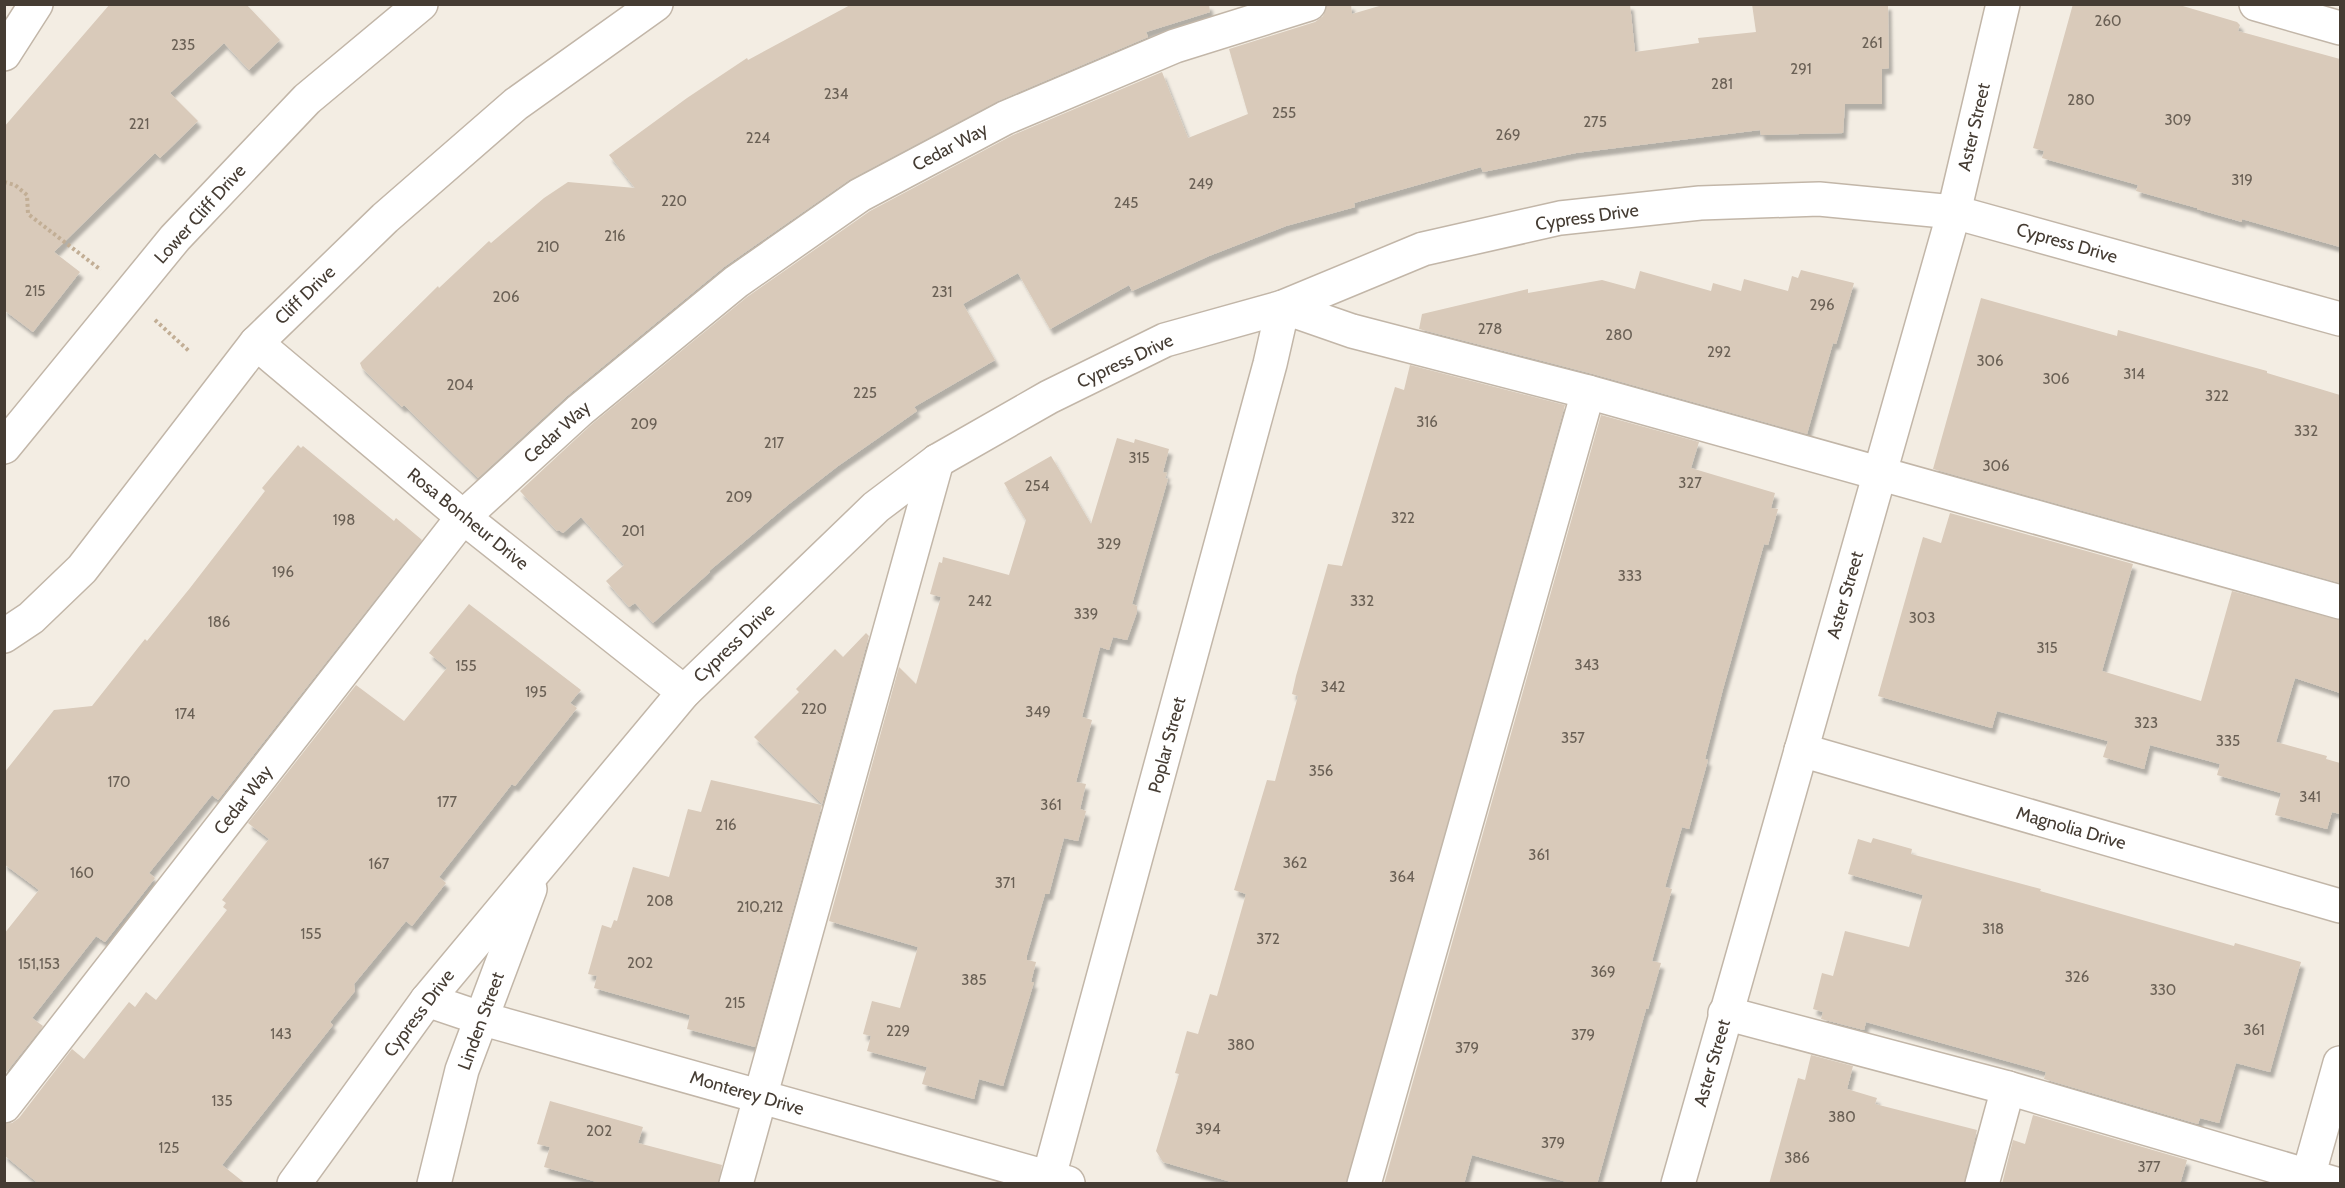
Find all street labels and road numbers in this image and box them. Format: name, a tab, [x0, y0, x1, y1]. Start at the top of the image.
street label: Aster Street	[1953, 81, 1995, 173]
street label: Cedar Way	[909, 118, 991, 176]
street label: Lower Cliff Drive	[150, 160, 250, 268]
street label: Cypress Drive	[1534, 199, 1640, 235]
street label: Cypress Drive	[2014, 218, 2120, 268]
street label: Cliff Drive	[270, 261, 340, 329]
street label: Cypress Drive	[1073, 329, 1177, 393]
street label: Cedar Way	[519, 396, 595, 468]
street label: Rosa Bonheur Drive	[403, 463, 533, 575]
street label: Aster Street	[1822, 549, 1868, 641]
street label: Cypress Drive	[689, 599, 779, 687]
street label: Poplar Street	[1144, 694, 1190, 796]
street label: Cedar Way	[209, 761, 277, 839]
street label: Magnolia Drive	[2014, 802, 2128, 854]
street label: Cypress Drive	[379, 965, 459, 1061]
street label: Linden Street	[453, 969, 509, 1073]
street label: Aster Street	[1689, 1017, 1735, 1109]
street label: Monterey Drive	[687, 1066, 807, 1120]

